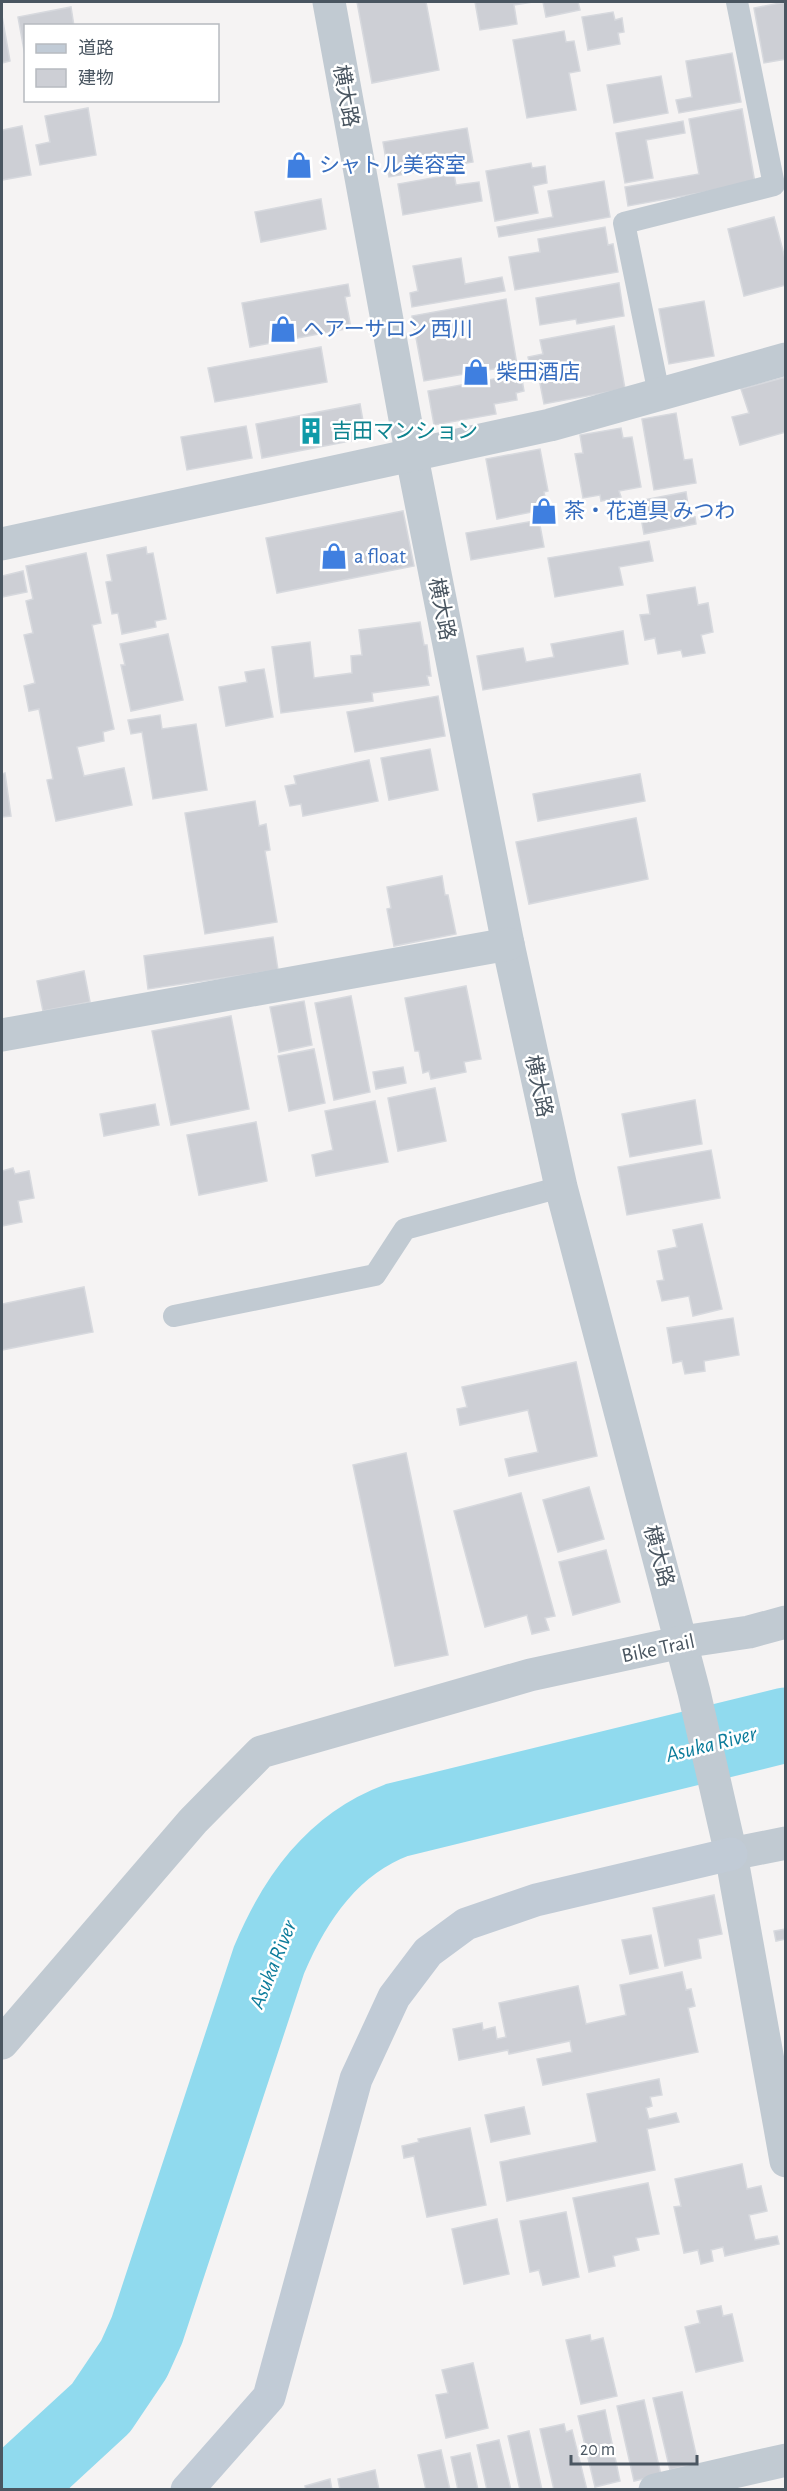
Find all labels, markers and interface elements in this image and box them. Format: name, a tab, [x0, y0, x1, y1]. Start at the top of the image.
legend	[24, 24, 219, 102]
text: 道路	[78, 38, 114, 58]
street label: 横大路	[330, 63, 362, 129]
text: 建物	[78, 68, 114, 88]
shop icon: シャトル美容室	[284, 150, 314, 180]
place label: シャトル美容室	[319, 154, 466, 176]
shop icon: ヘアーサロン 西川	[268, 314, 298, 344]
place label: ヘアーサロン 西川	[303, 319, 473, 340]
shop icon: 柴田酒店	[461, 357, 491, 387]
place label: 柴田酒店	[496, 361, 580, 383]
building icon: 吉田マンション	[296, 416, 326, 446]
place label: 吉田マンション	[331, 420, 478, 442]
shop icon: 茶・花道具 みつわ	[529, 496, 559, 526]
place label: 茶・花道具 みつわ	[564, 500, 735, 522]
shop icon: a float	[319, 541, 349, 571]
place label: a float	[354, 546, 406, 567]
street label: 横大路	[425, 576, 459, 642]
street label: 横大路	[522, 1053, 556, 1119]
street label: 横大路	[640, 1523, 678, 1589]
street label: Bike Trail	[620, 1630, 697, 1666]
water label: Asuka River	[663, 1722, 760, 1766]
water label: Asuka River	[245, 1916, 301, 2012]
scale bar	[571, 2428, 697, 2466]
text: 20 m	[580, 2441, 615, 2459]

